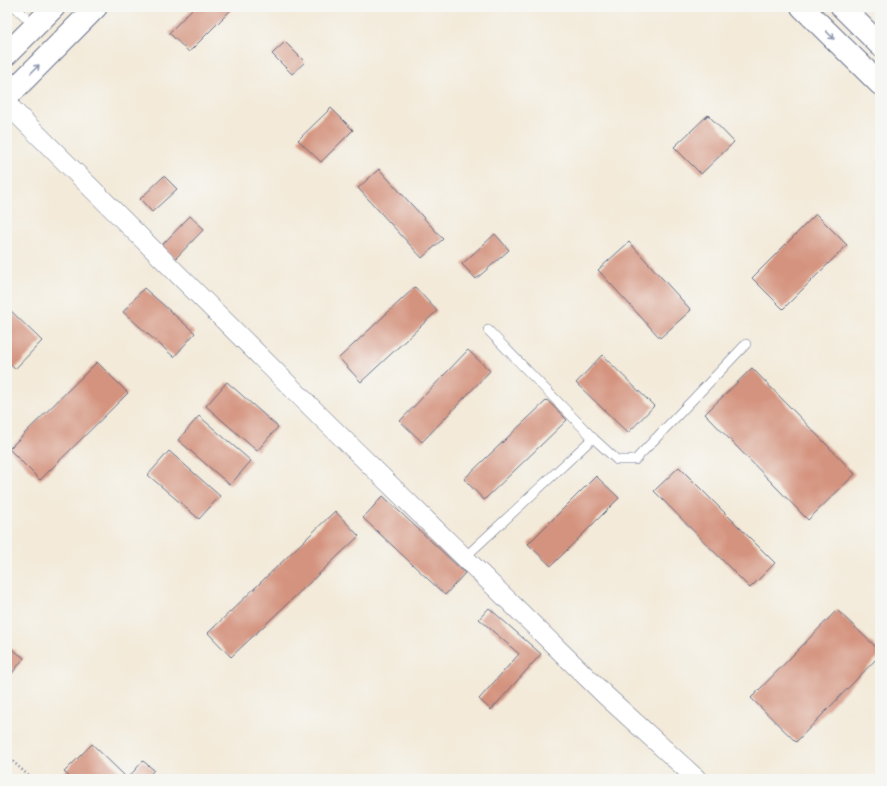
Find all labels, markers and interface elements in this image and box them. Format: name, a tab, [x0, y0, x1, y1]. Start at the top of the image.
one-way arrow	[825, 30, 835, 39]
one-way arrow	[30, 64, 39, 74]

